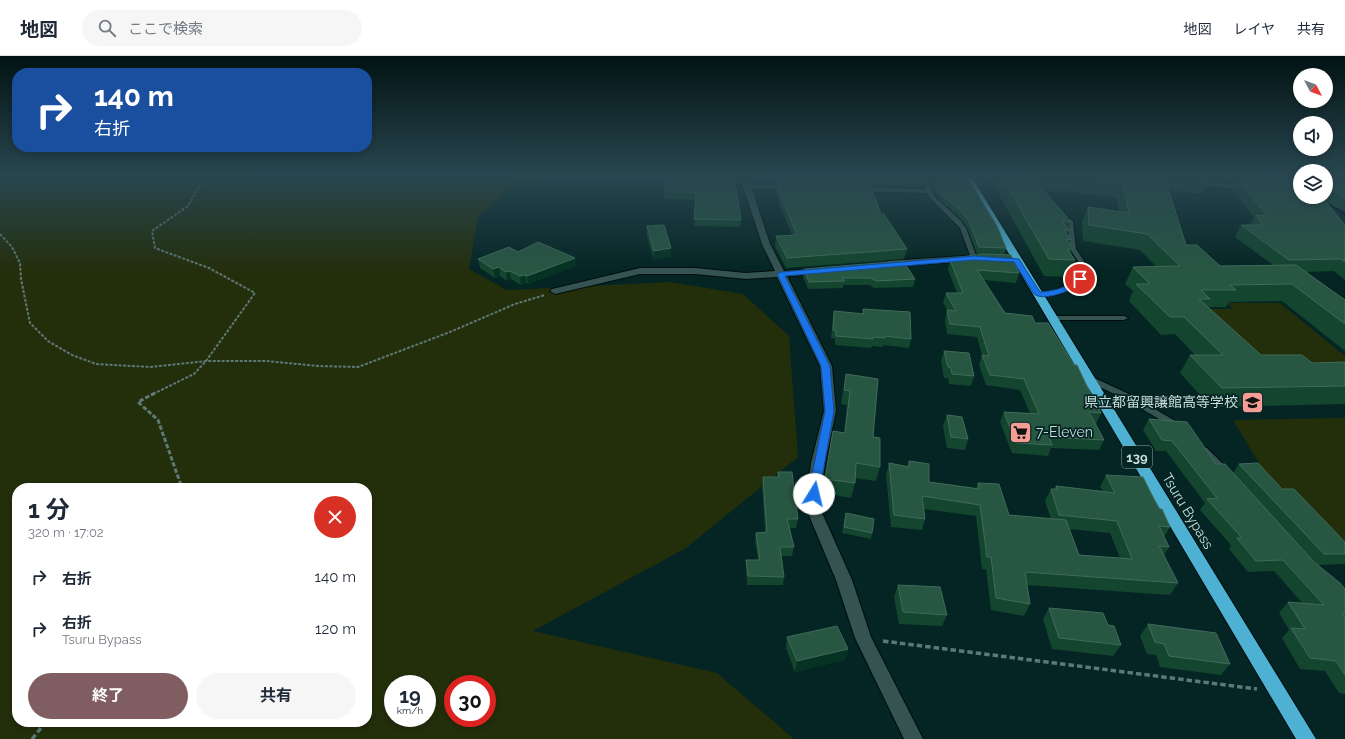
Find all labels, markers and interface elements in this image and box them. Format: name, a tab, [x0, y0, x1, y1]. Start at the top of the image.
search box	[82, 10, 362, 46]
icon: search	[96, 17, 118, 39]
text: 地図	[20, 18, 58, 40]
text: ここで検索	[128, 20, 203, 38]
text: 地図	[1183, 21, 1211, 37]
text: レイヤ	[1233, 21, 1275, 37]
text: 共有	[1297, 21, 1325, 37]
north arrow	[1293, 68, 1333, 108]
map controls	[1293, 68, 1333, 204]
text: 140 m	[94, 80, 174, 113]
icon: right	[28, 84, 80, 136]
button: sound	[1293, 116, 1333, 156]
text: 右折	[94, 118, 130, 139]
button: layers	[1293, 164, 1333, 204]
pin	[1063, 262, 1097, 296]
icon: arrive	[1069, 268, 1091, 290]
school or university icon: 県立都留興譲館高等学校	[1240, 389, 1266, 415]
place label: 県立都留興譲館高等学校	[1084, 394, 1238, 410]
supermarket icon: 7-Eleven	[1007, 419, 1033, 445]
place label: 7-Eleven	[1036, 424, 1093, 440]
road number: 139	[1122, 446, 1152, 468]
street label: Tsuru Bypass	[1159, 470, 1217, 552]
position arrow	[793, 473, 835, 515]
text: 1 分	[28, 495, 70, 524]
button: close	[314, 496, 356, 538]
text: 320 m · 17:02	[28, 525, 104, 540]
icon: right	[28, 566, 50, 588]
text: 140 m	[315, 568, 356, 586]
text: 右折	[62, 570, 92, 588]
text: 右折	[62, 614, 92, 632]
icon: right	[28, 618, 50, 640]
text: 120 m	[315, 620, 356, 638]
text: Tsuru Bypass	[62, 632, 141, 647]
button: 終了	[28, 673, 188, 719]
button: 共有	[196, 673, 356, 719]
speed limit sign: 30	[444, 675, 496, 727]
text: 19	[399, 684, 421, 708]
text: km/h	[397, 705, 423, 716]

